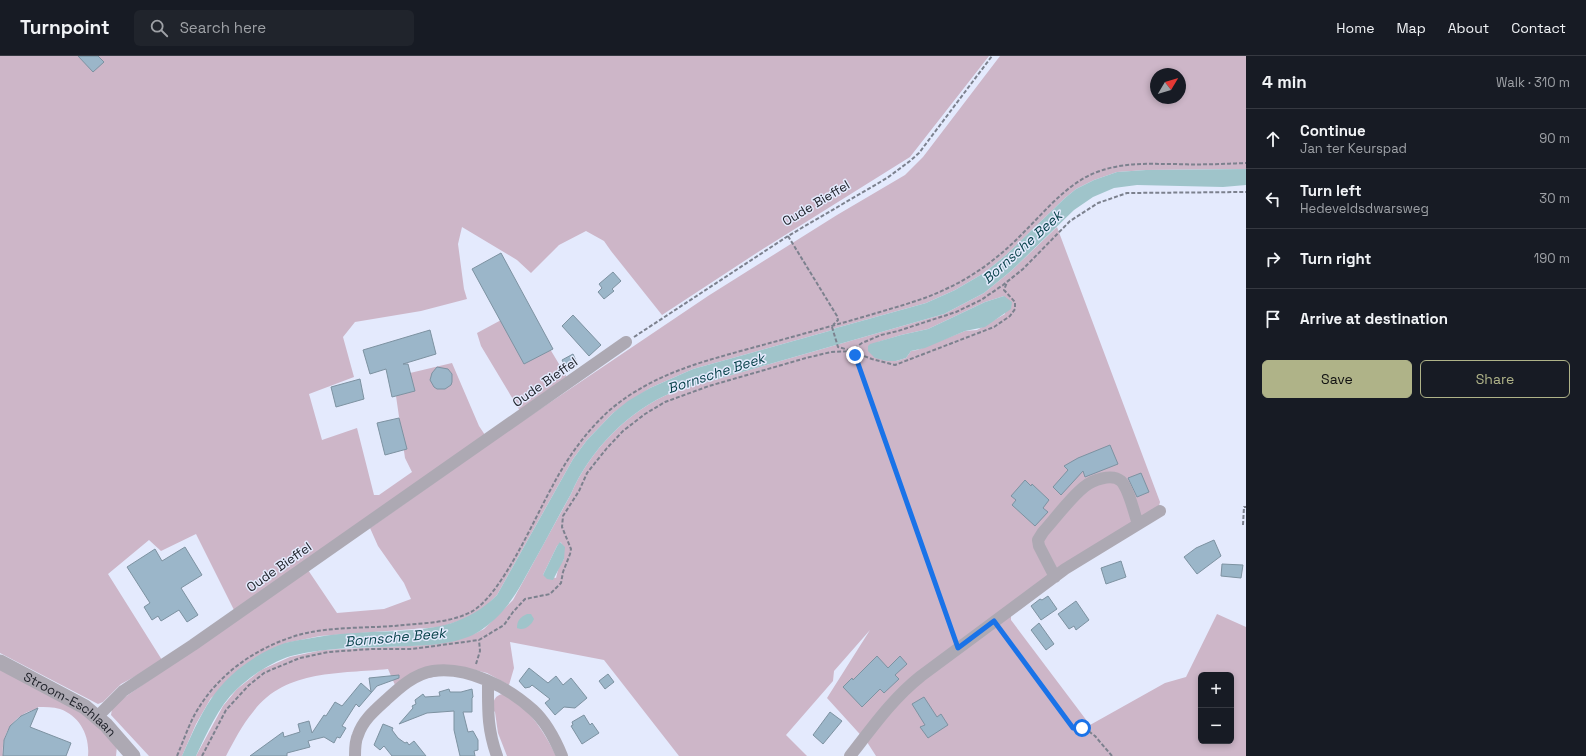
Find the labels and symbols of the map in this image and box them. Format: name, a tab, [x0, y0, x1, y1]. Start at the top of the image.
north arrow	[1150, 68, 1186, 104]
street label: Oude Bieffel	[779, 176, 853, 230]
water label: Bornsche Beek	[978, 205, 1067, 288]
route end	[846, 346, 864, 364]
water label: Bornsche Beek	[665, 348, 768, 397]
street label: Oude Bieffel	[509, 353, 581, 411]
street label: Oude Bieffel	[243, 538, 315, 596]
water label: Bornsche Beek	[344, 623, 448, 650]
street label: Stroom-Eschlaan	[21, 668, 120, 740]
route start	[1073, 719, 1091, 737]

